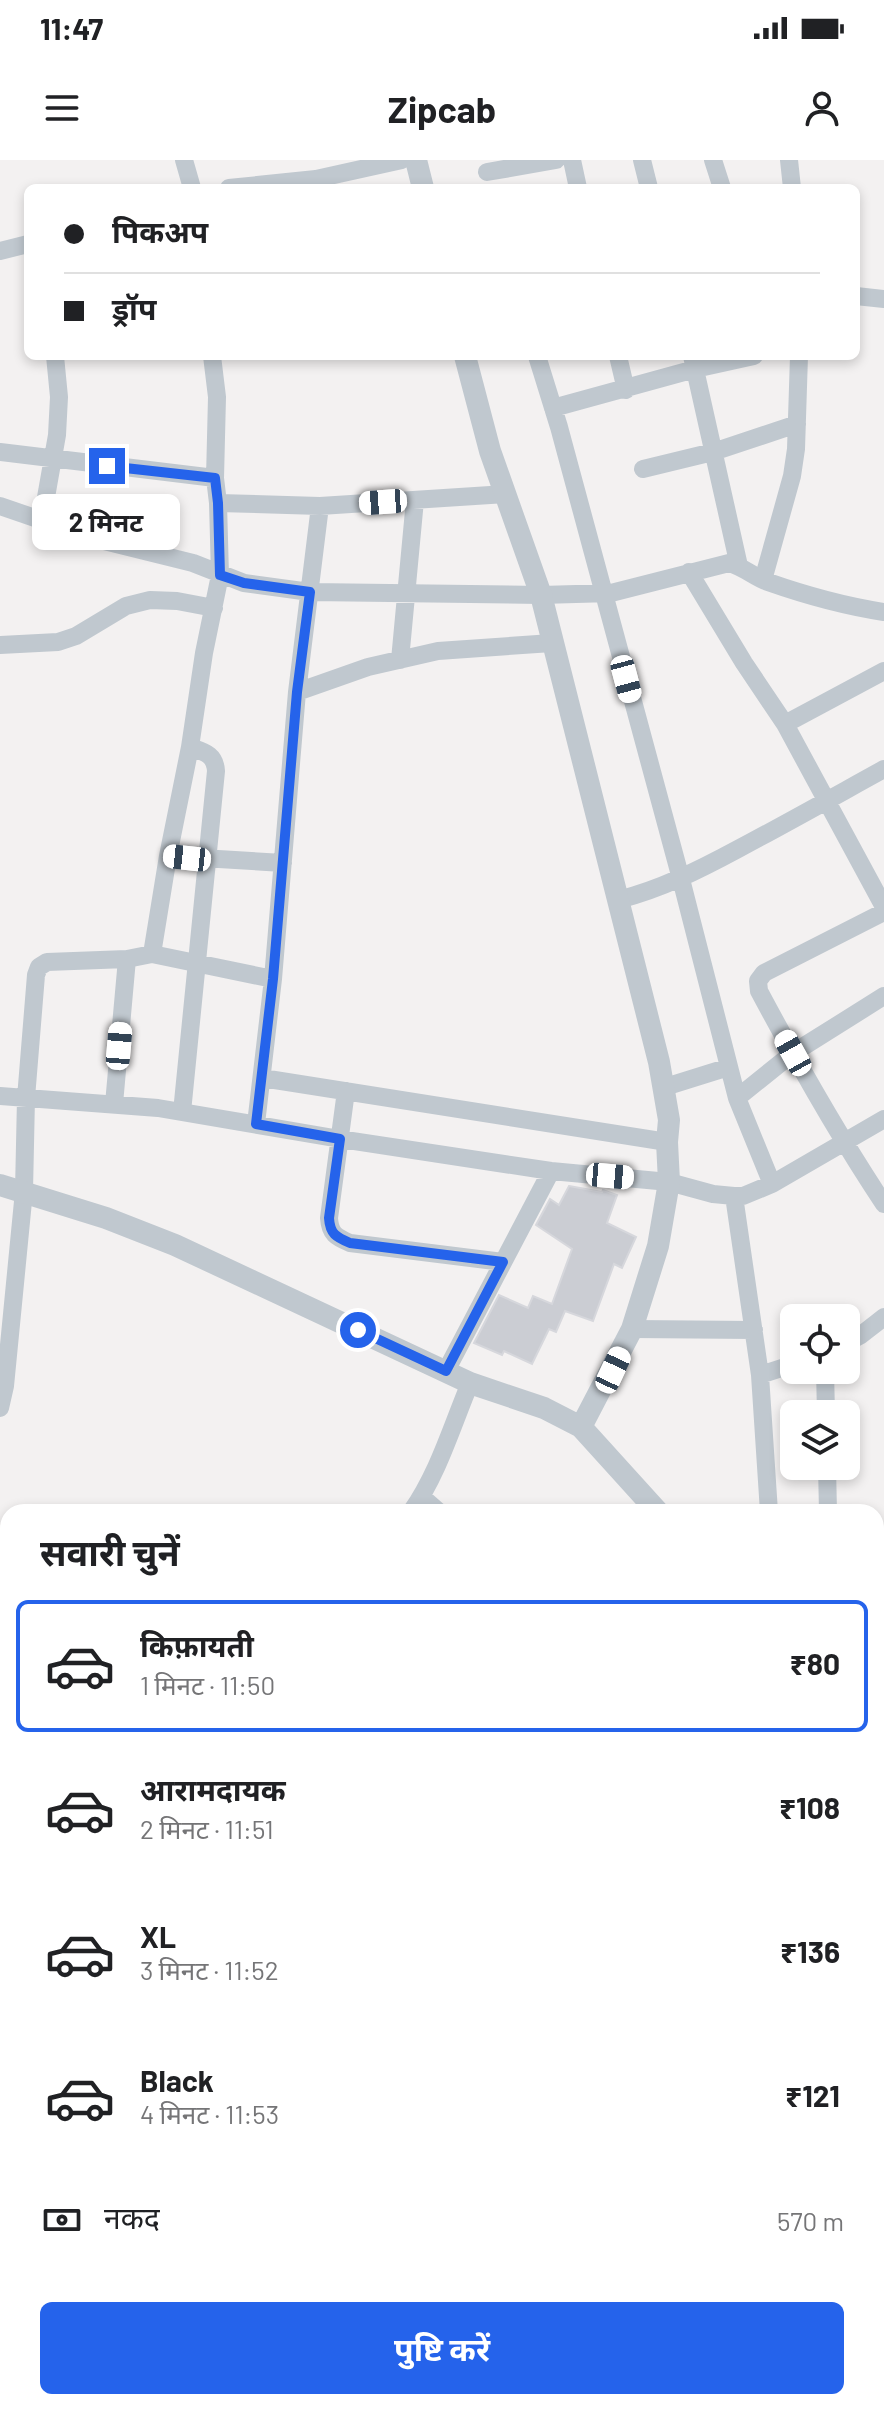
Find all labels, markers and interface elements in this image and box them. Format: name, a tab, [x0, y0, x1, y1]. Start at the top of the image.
text: 11:47	[40, 10, 103, 46]
icon: menu	[40, 86, 84, 130]
icon: person	[800, 86, 844, 130]
text: Zipcab	[388, 87, 496, 130]
text: पिकअप	[112, 213, 208, 249]
text: ड्रॉप	[112, 290, 156, 326]
route end	[89, 448, 125, 484]
car	[358, 488, 408, 516]
callout: 2 मिनट	[33, 494, 181, 550]
text: 2 मिनट	[69, 506, 143, 537]
car	[608, 653, 644, 705]
car	[162, 844, 212, 872]
car	[105, 1021, 133, 1071]
car	[771, 1026, 815, 1080]
car	[585, 1162, 635, 1190]
map controls	[780, 1304, 860, 1480]
button: locate	[780, 1304, 860, 1384]
route start	[340, 1312, 376, 1348]
car	[592, 1343, 634, 1397]
button: layers	[780, 1400, 860, 1480]
text: सवारी चुनें	[40, 1530, 180, 1573]
text: किफ़ायती	[140, 1627, 254, 1663]
icon: car	[44, 1630, 116, 1702]
text: ₹80	[790, 1645, 840, 1681]
text: 1 मिनट · 11:50	[140, 1669, 275, 1700]
text: आरामदायक	[140, 1771, 286, 1807]
icon: car	[44, 1774, 116, 1846]
text: ₹108	[779, 1789, 840, 1825]
text: 2 मिनट · 11:51	[140, 1813, 274, 1844]
icon: car	[44, 1918, 116, 1990]
text: XL	[140, 1918, 176, 1954]
text: ₹136	[780, 1933, 840, 1969]
text: 3 मिनट · 11:52	[140, 1954, 279, 1985]
icon: car	[44, 2062, 116, 2134]
text: Black	[140, 2062, 214, 2098]
text: ₹121	[785, 2077, 840, 2113]
text: 4 मिनट · 11:53	[140, 2098, 279, 2129]
icon: cash	[40, 2198, 84, 2242]
text: नकद	[104, 2199, 160, 2235]
text: 570 m	[777, 2205, 844, 2236]
button: पुष्टि करें	[40, 2302, 844, 2394]

